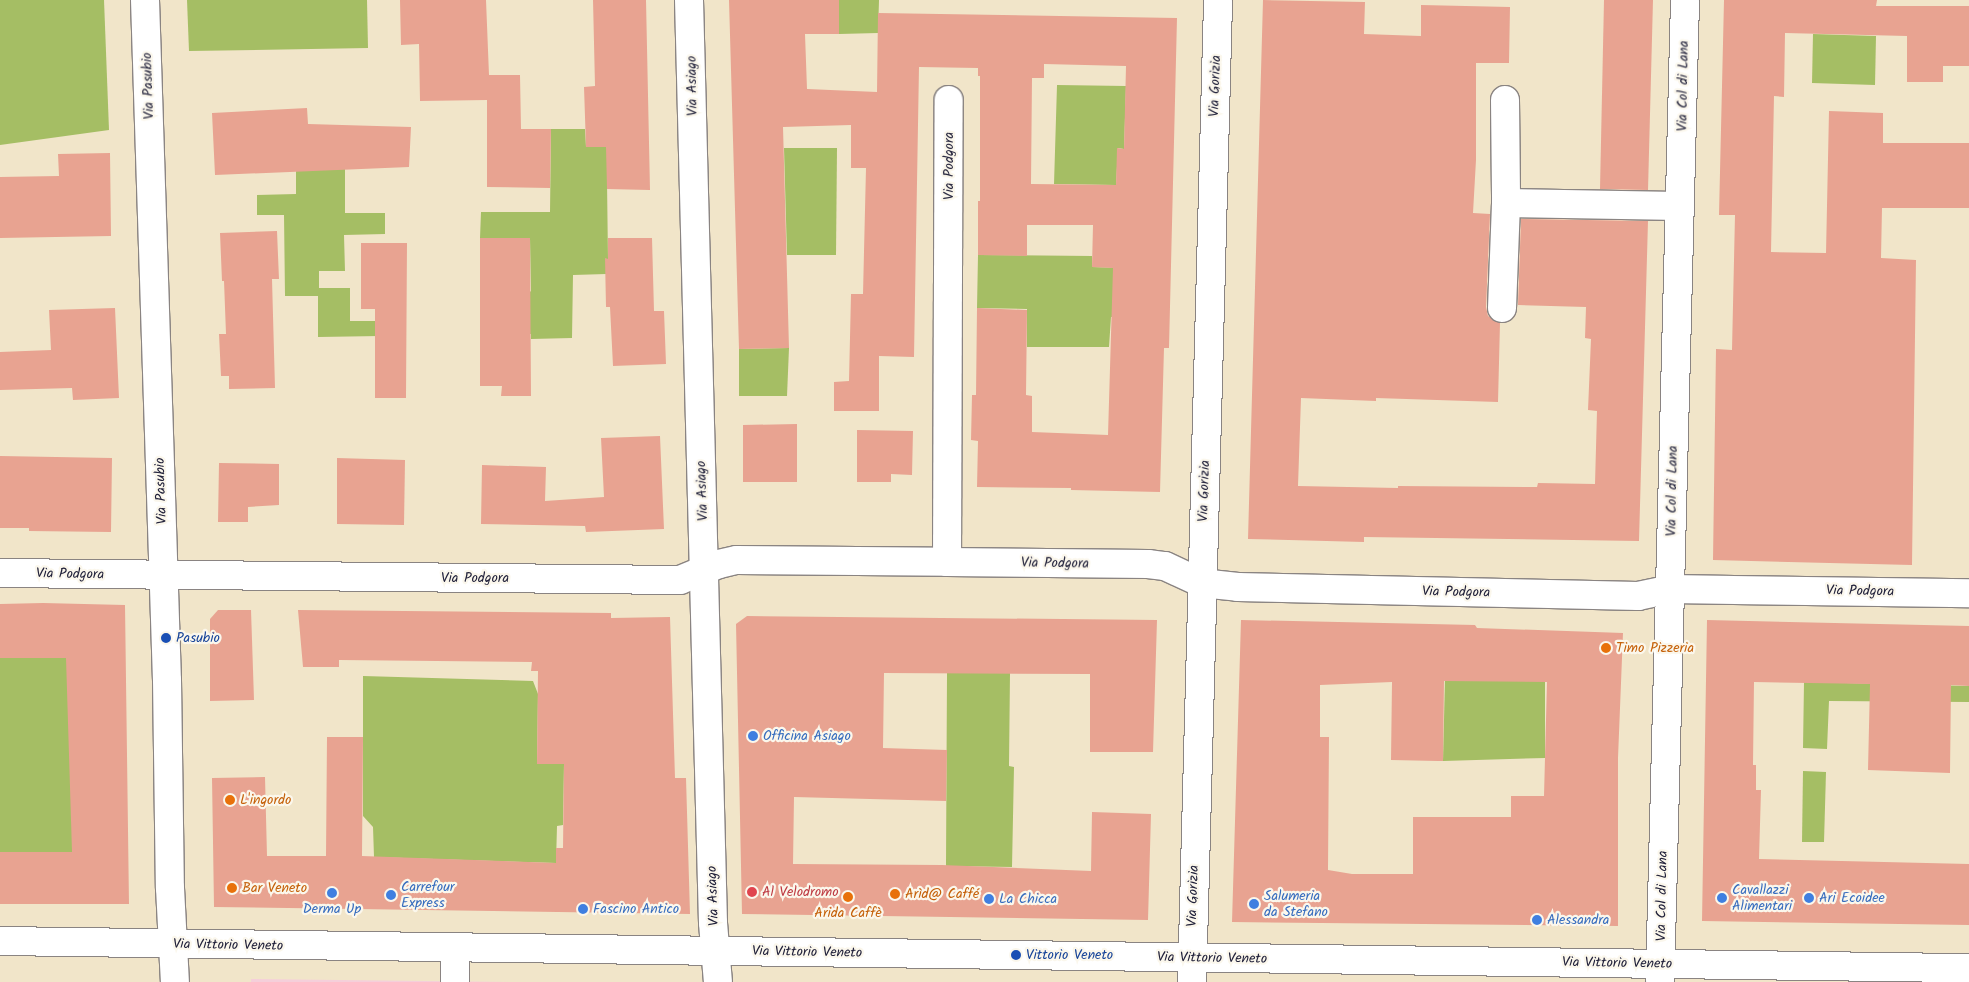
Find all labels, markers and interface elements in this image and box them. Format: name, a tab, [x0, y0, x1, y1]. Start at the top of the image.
street label: Via Col di Lana	[1674, 40, 1692, 132]
street label: Via Pasubio	[138, 52, 158, 120]
street label: Via Gorizia	[1206, 55, 1224, 117]
street label: Via Asiago	[683, 56, 701, 116]
street label: Via Podgora	[941, 132, 957, 200]
street label: Via Col di Lana	[1663, 445, 1681, 537]
street label: Via Pasubio	[151, 457, 171, 525]
street label: Via Gorizia	[1195, 460, 1213, 522]
street label: Via Asiago	[693, 461, 711, 521]
street label: Via Podgora	[1021, 554, 1089, 572]
street label: Via Podgora	[36, 565, 104, 583]
street label: Via Podgora	[441, 570, 509, 586]
street label: Via Podgora	[1826, 582, 1894, 600]
street label: Via Podgora	[1422, 583, 1490, 601]
place label: Pasubio	[176, 630, 220, 646]
marker: Pasubio	[160, 632, 172, 644]
place label: Timo Pizzeria	[1616, 640, 1694, 656]
marker: Timo Pizzeria	[1600, 642, 1612, 654]
place label: Officina Asiago	[763, 728, 851, 744]
marker: Officina Asiago	[747, 730, 759, 742]
place label: L'ingordo	[240, 792, 291, 808]
marker: L'ingordo	[224, 794, 236, 806]
street label: Via Col di Lana	[1653, 850, 1671, 942]
street label: Via Gorizia	[1184, 865, 1202, 927]
street label: Via Asiago	[704, 866, 722, 926]
place label: Carrefour Express	[401, 879, 454, 912]
place label: Bar Veneto	[242, 880, 307, 896]
marker: Bar Veneto	[226, 882, 238, 894]
place label: Cavallazzi Alimentari	[1732, 882, 1792, 914]
place label: Al Velodromo	[762, 884, 839, 900]
marker: Al Velodromo	[746, 886, 758, 898]
place label: Arìd@ Caffé	[905, 886, 979, 902]
marker: Derma Up	[326, 887, 338, 899]
marker: Arìd@ Caffé	[889, 888, 901, 900]
place label: Salumeria da Stefano	[1264, 888, 1328, 920]
marker: Carrefour Express	[385, 889, 397, 901]
place label: Ari Ecoidee	[1819, 890, 1885, 906]
marker: Arida Caffè	[842, 891, 854, 903]
place label: La Chicca	[999, 891, 1057, 907]
marker: Cavallazzi Alimentari	[1716, 892, 1728, 904]
marker: Ari Ecoidee	[1803, 892, 1815, 904]
marker: La Chicca	[983, 893, 995, 905]
marker: Salumeria da Stefano	[1248, 898, 1260, 910]
place label: Derma Up	[303, 901, 361, 917]
place label: Fascino Antico	[593, 901, 679, 917]
marker: Fascino Antico	[577, 903, 589, 915]
place label: Arida Caffè	[814, 905, 882, 921]
place label: Alessandra	[1547, 912, 1609, 928]
marker: Alessandra	[1531, 914, 1543, 926]
street label: Via Vittorio Veneto	[173, 936, 283, 954]
street label: Via Vittorio Veneto	[752, 943, 862, 961]
place label: Vittorio Veneto	[1026, 947, 1113, 963]
marker: Vittorio Veneto	[1010, 949, 1022, 961]
street label: Via Vittorio Veneto	[1157, 949, 1267, 967]
street label: Via Vittorio Veneto	[1562, 954, 1672, 972]

